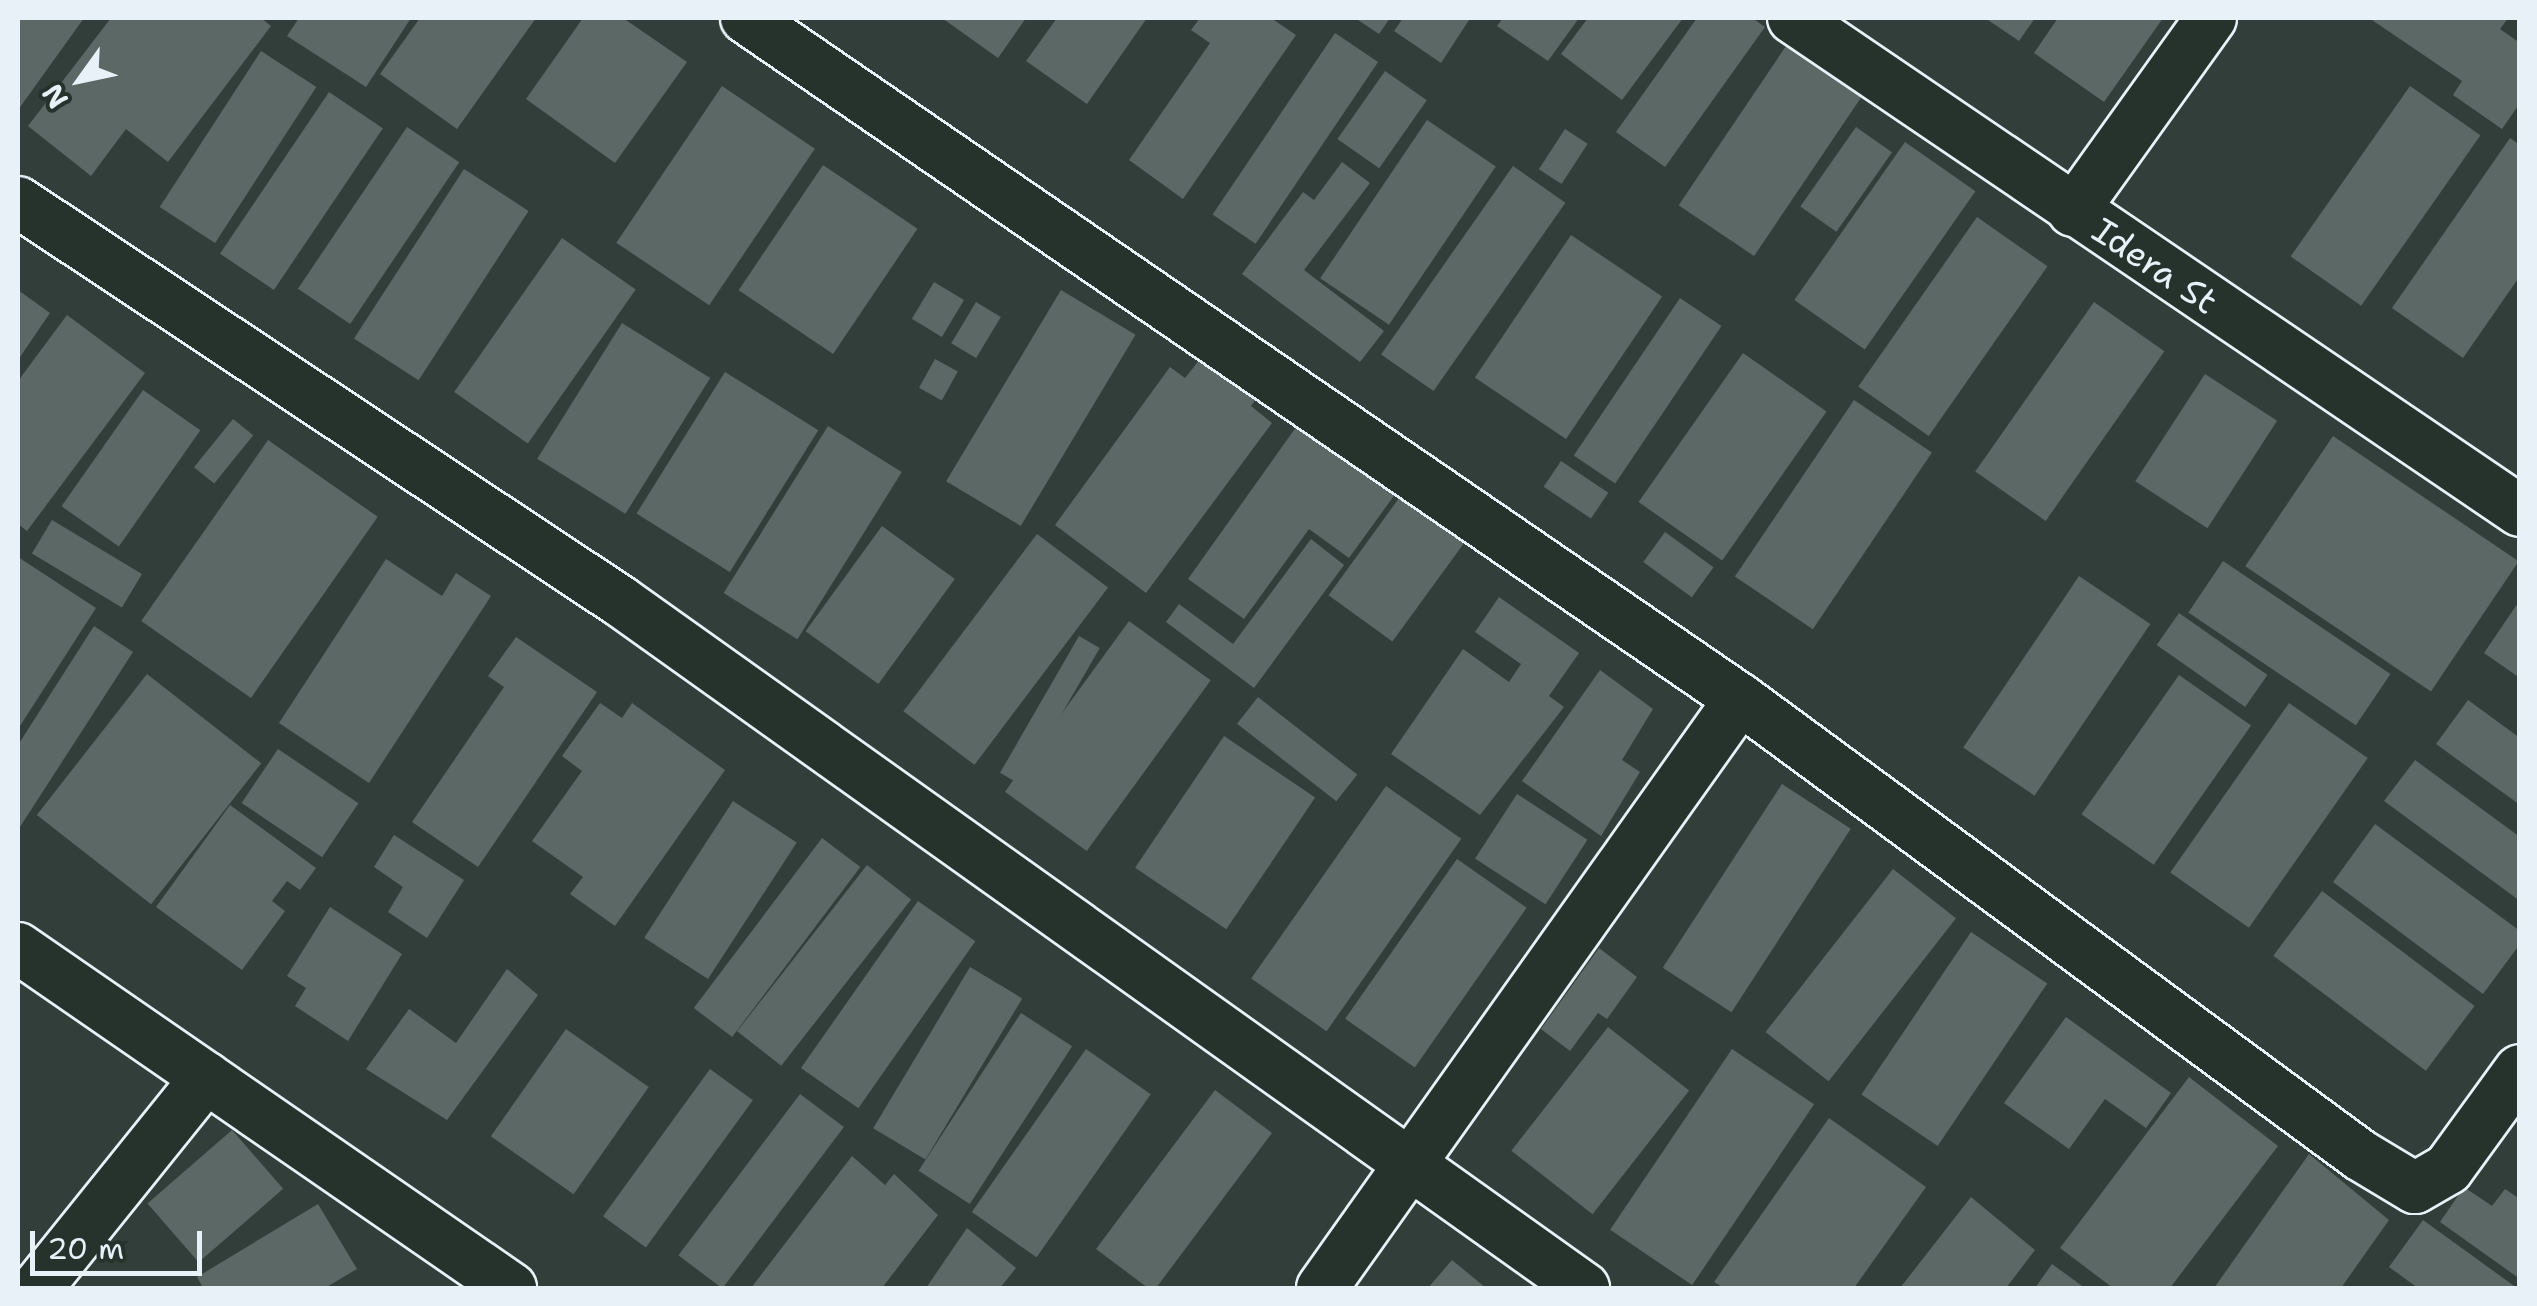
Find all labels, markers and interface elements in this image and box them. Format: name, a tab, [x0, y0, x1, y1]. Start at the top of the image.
north arrow	[30, 30, 130, 130]
text: N	[33, 77, 77, 116]
street label: Idera St	[2085, 209, 2225, 323]
scale bar	[35, 1211, 208, 1273]
text: 20 m	[47, 1228, 124, 1269]

